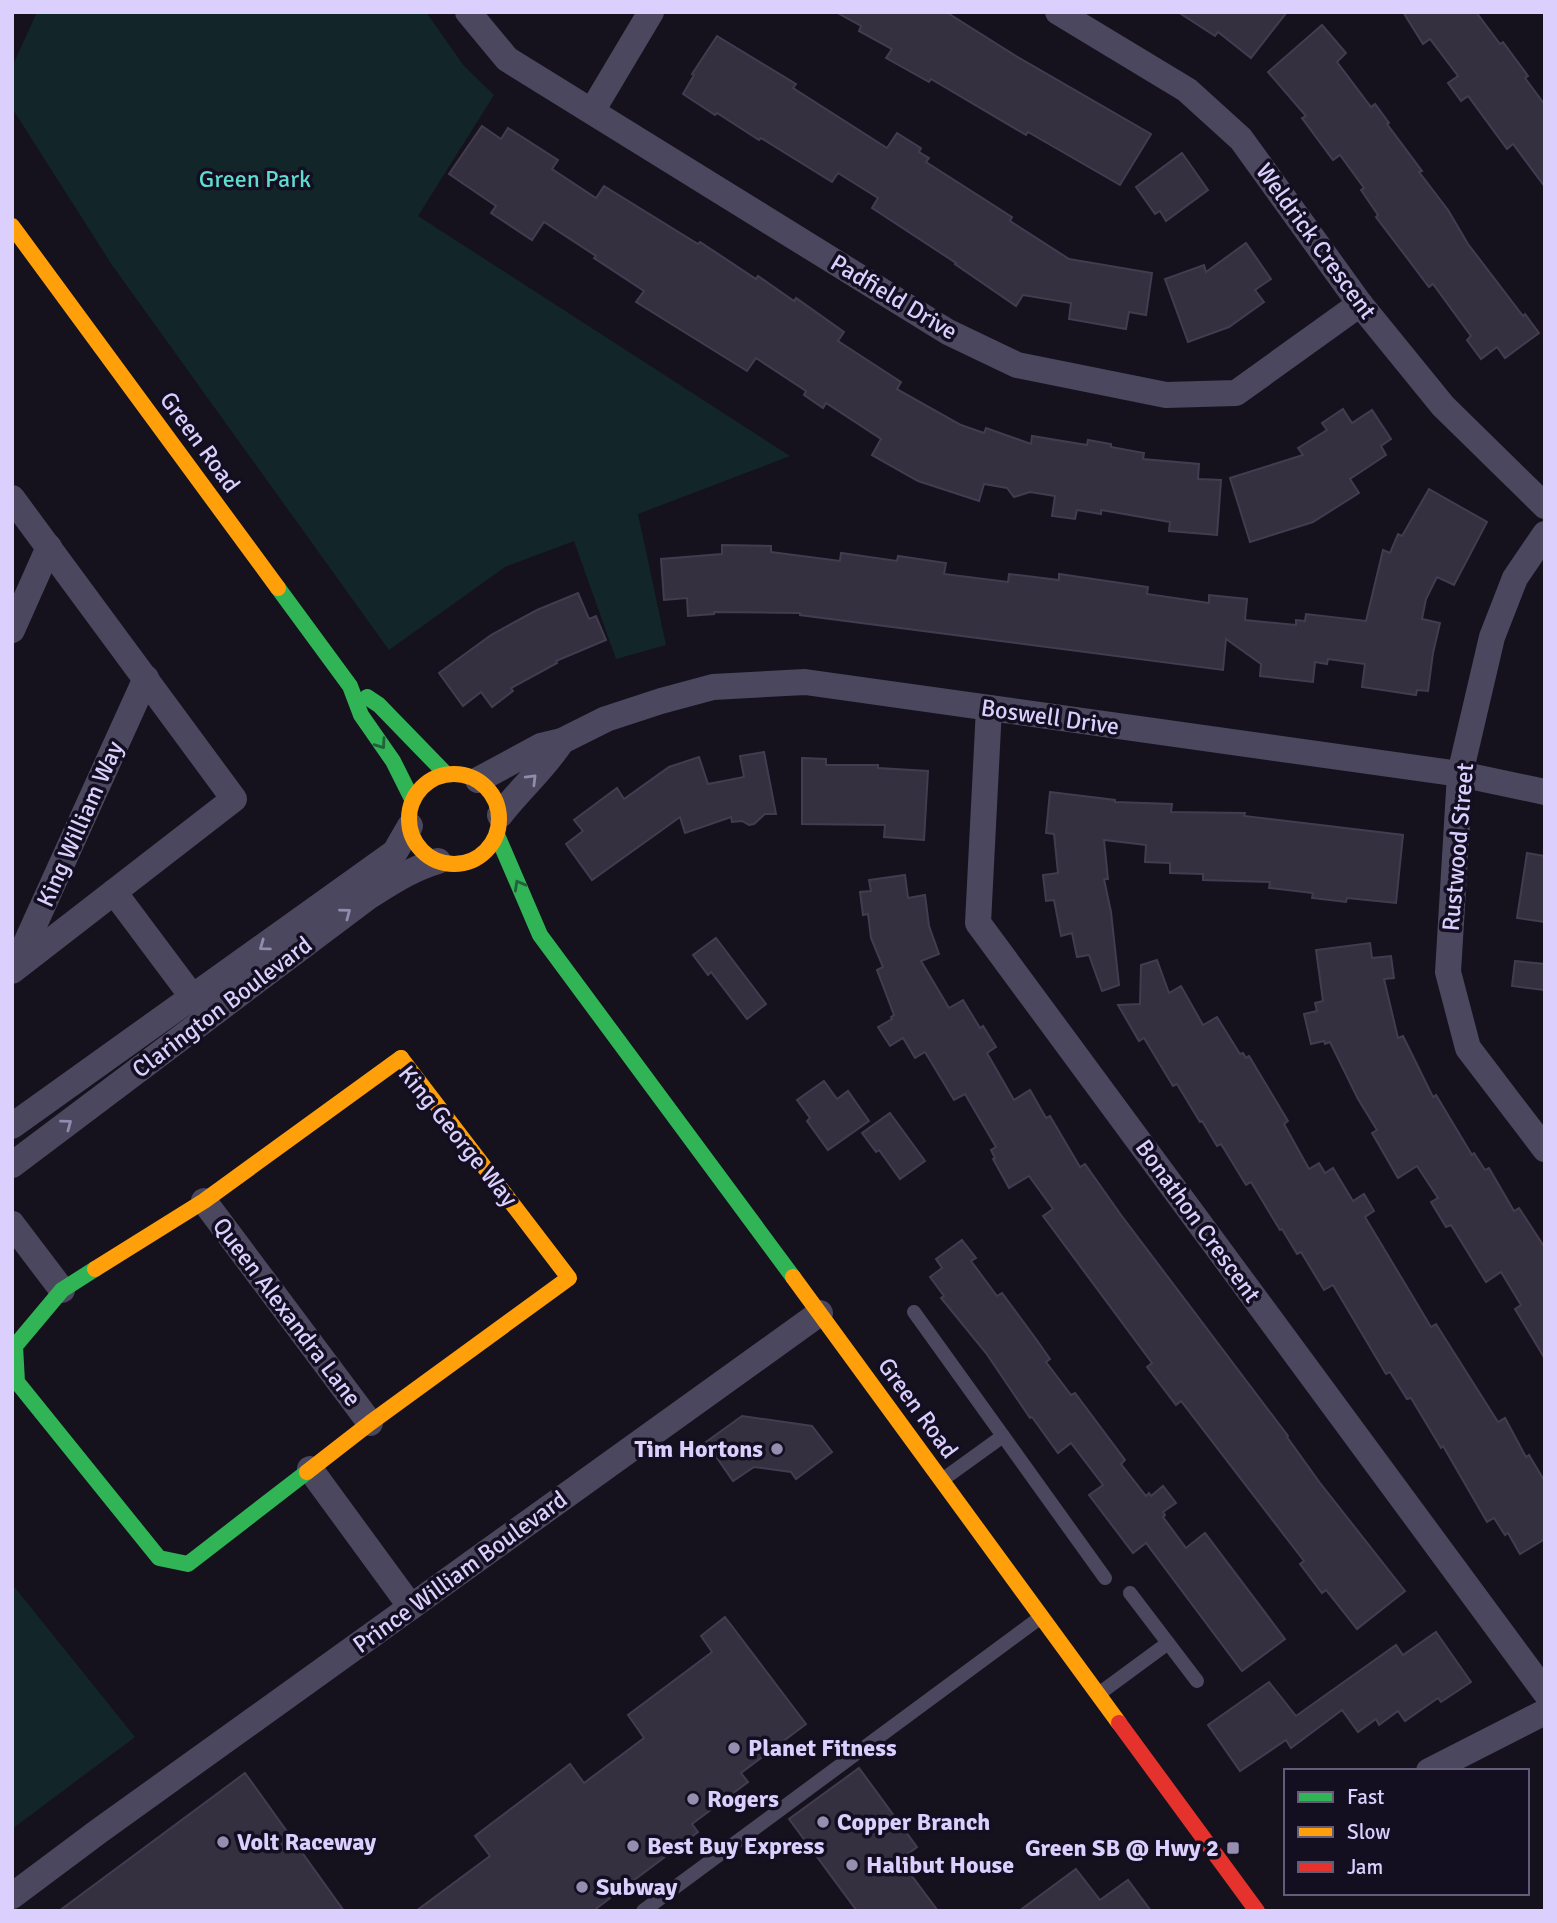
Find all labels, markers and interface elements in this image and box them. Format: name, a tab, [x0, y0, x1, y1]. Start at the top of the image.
street label: Weldrick Crescent	[1249, 157, 1383, 325]
park label: Green Park	[199, 164, 311, 194]
street label: Padfield Drive	[825, 247, 963, 347]
street label: Green Road	[153, 386, 247, 498]
street label: Boswell Drive	[979, 692, 1121, 742]
one-way arrow	[373, 736, 385, 749]
street label: King William Way	[30, 737, 130, 911]
street label: Rustwood Street	[1436, 762, 1480, 932]
one-way arrow	[523, 774, 536, 787]
one-way arrow	[514, 879, 527, 892]
one-way arrow	[338, 909, 351, 921]
street label: Clarington Boulevard	[126, 930, 318, 1084]
one-way arrow	[259, 938, 272, 950]
street label: King George Way	[392, 1059, 524, 1213]
one-way arrow	[59, 1119, 72, 1132]
street label: Bonathon Crescent	[1129, 1134, 1267, 1308]
street label: Queen Alexandra Lane	[206, 1212, 368, 1412]
street label: Green Road	[871, 1352, 965, 1464]
place label: Tim Hortons	[634, 1434, 763, 1464]
marker: Tim Hortons	[769, 1441, 785, 1457]
street label: Prince William Boulevard	[347, 1484, 573, 1660]
place label: Planet Fitness	[748, 1733, 897, 1763]
marker: Planet Fitness	[726, 1740, 742, 1756]
legend	[1284, 1769, 1529, 1895]
place label: Rogers	[707, 1784, 779, 1814]
text: Fast	[1347, 1784, 1384, 1810]
marker: Rogers	[685, 1791, 701, 1807]
place label: Copper Branch	[837, 1807, 990, 1837]
marker: Copper Branch	[815, 1814, 831, 1830]
text: Slow	[1347, 1819, 1391, 1845]
place label: Volt Raceway	[237, 1827, 376, 1857]
place label: Best Buy Express	[647, 1831, 825, 1861]
place label: Green SB @ Hwy 2	[1025, 1833, 1219, 1863]
marker: Volt Raceway	[215, 1834, 231, 1850]
marker: Best Buy Express	[625, 1838, 641, 1854]
marker: Green SB @ Hwy 2	[1225, 1840, 1241, 1856]
place label: Halibut House	[866, 1850, 1014, 1880]
text: Jam	[1347, 1854, 1383, 1880]
marker: Halibut House	[844, 1857, 860, 1873]
place label: Subway	[596, 1872, 677, 1902]
marker: Subway	[574, 1879, 590, 1895]

